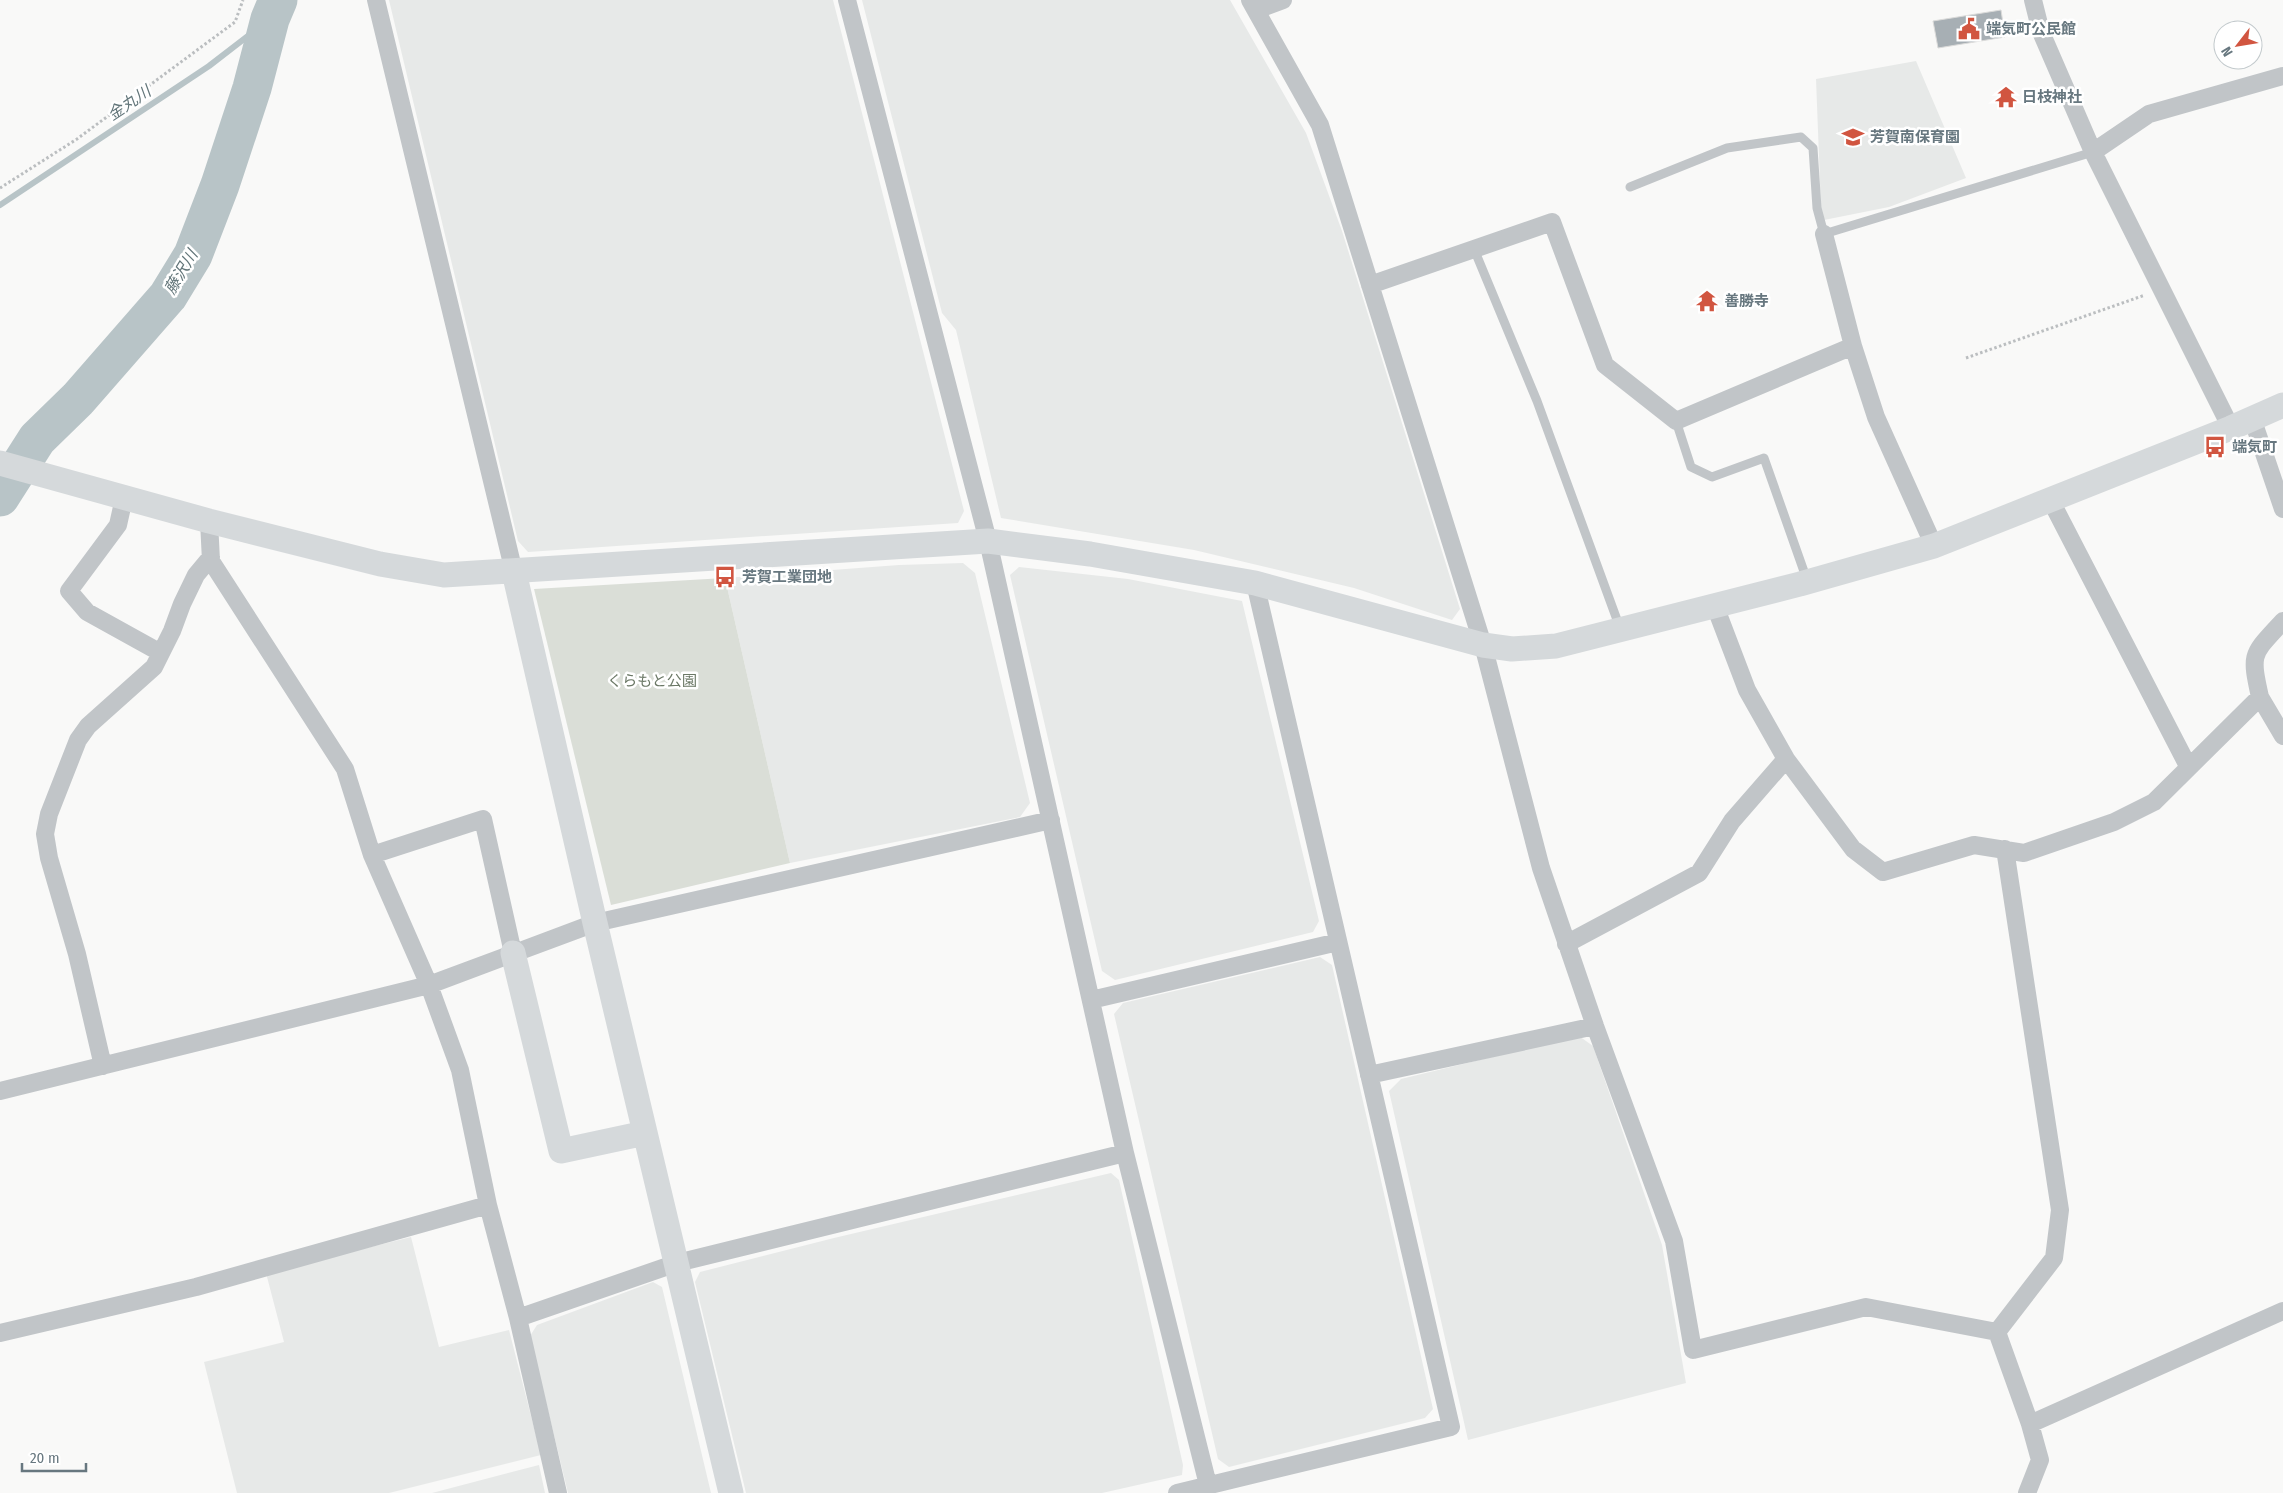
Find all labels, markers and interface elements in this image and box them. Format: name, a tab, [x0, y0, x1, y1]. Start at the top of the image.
public building icon: 端気町公民館	[1956, 16, 1982, 42]
place label: 端気町公民館	[1986, 20, 2076, 38]
north arrow	[2213, 20, 2263, 70]
text: N	[2218, 43, 2237, 59]
water label: 金丸川	[104, 81, 156, 124]
temple icon: 日枝神社	[1993, 84, 2019, 110]
place label: 日枝神社	[2022, 88, 2082, 106]
school or university icon: 芳賀南保育園	[1840, 124, 1866, 150]
place label: 芳賀南保育園	[1870, 128, 1960, 146]
water label: 藤沢川	[160, 245, 203, 297]
temple icon: 善勝寺	[1694, 288, 1720, 314]
place label: 善勝寺	[1724, 292, 1769, 310]
bus stop icon: 端気町	[2202, 434, 2228, 460]
place label: 端気町	[2232, 438, 2277, 456]
bus stop icon: 芳賀工業団地	[712, 564, 738, 590]
place label: 芳賀工業団地	[742, 568, 832, 586]
park label: くらもと公園	[607, 672, 697, 690]
scale bar	[22, 1440, 86, 1472]
text: 20 m	[30, 1449, 60, 1467]

